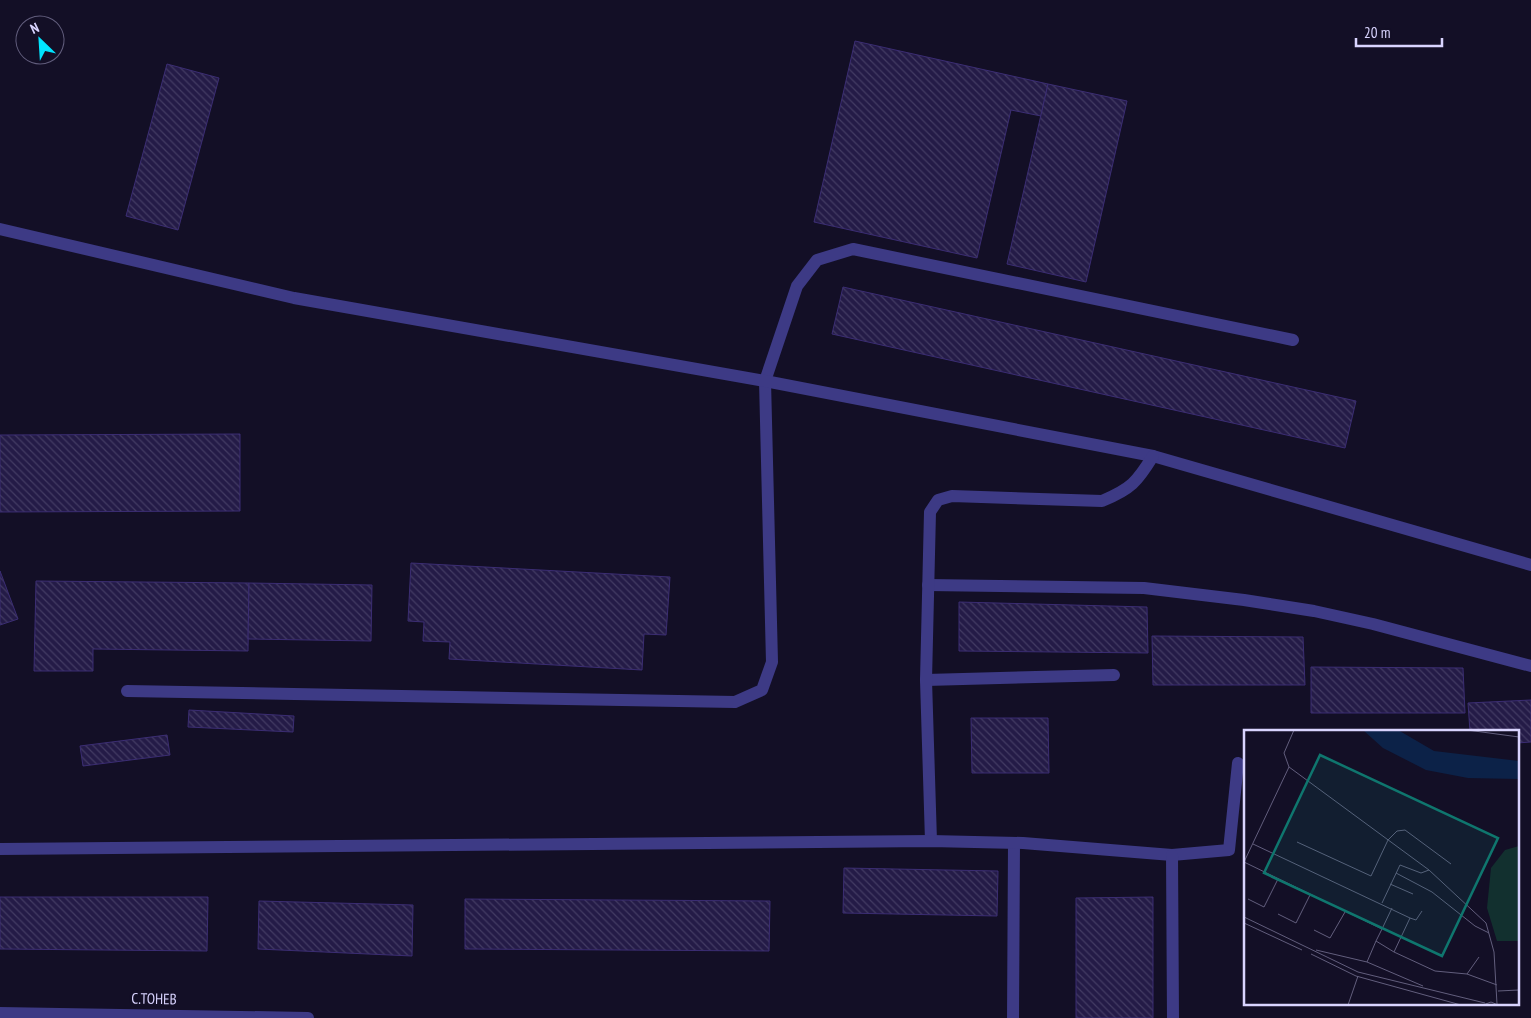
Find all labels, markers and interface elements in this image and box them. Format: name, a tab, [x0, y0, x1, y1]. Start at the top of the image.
north arrow	[15, 15, 65, 65]
scale bar	[1356, 15, 1442, 47]
text: N	[27, 18, 42, 38]
text: 20 m	[1364, 23, 1390, 42]
inset map	[1244, 730, 1518, 1006]
street label: С.ТОНЕВ	[131, 989, 177, 1008]

